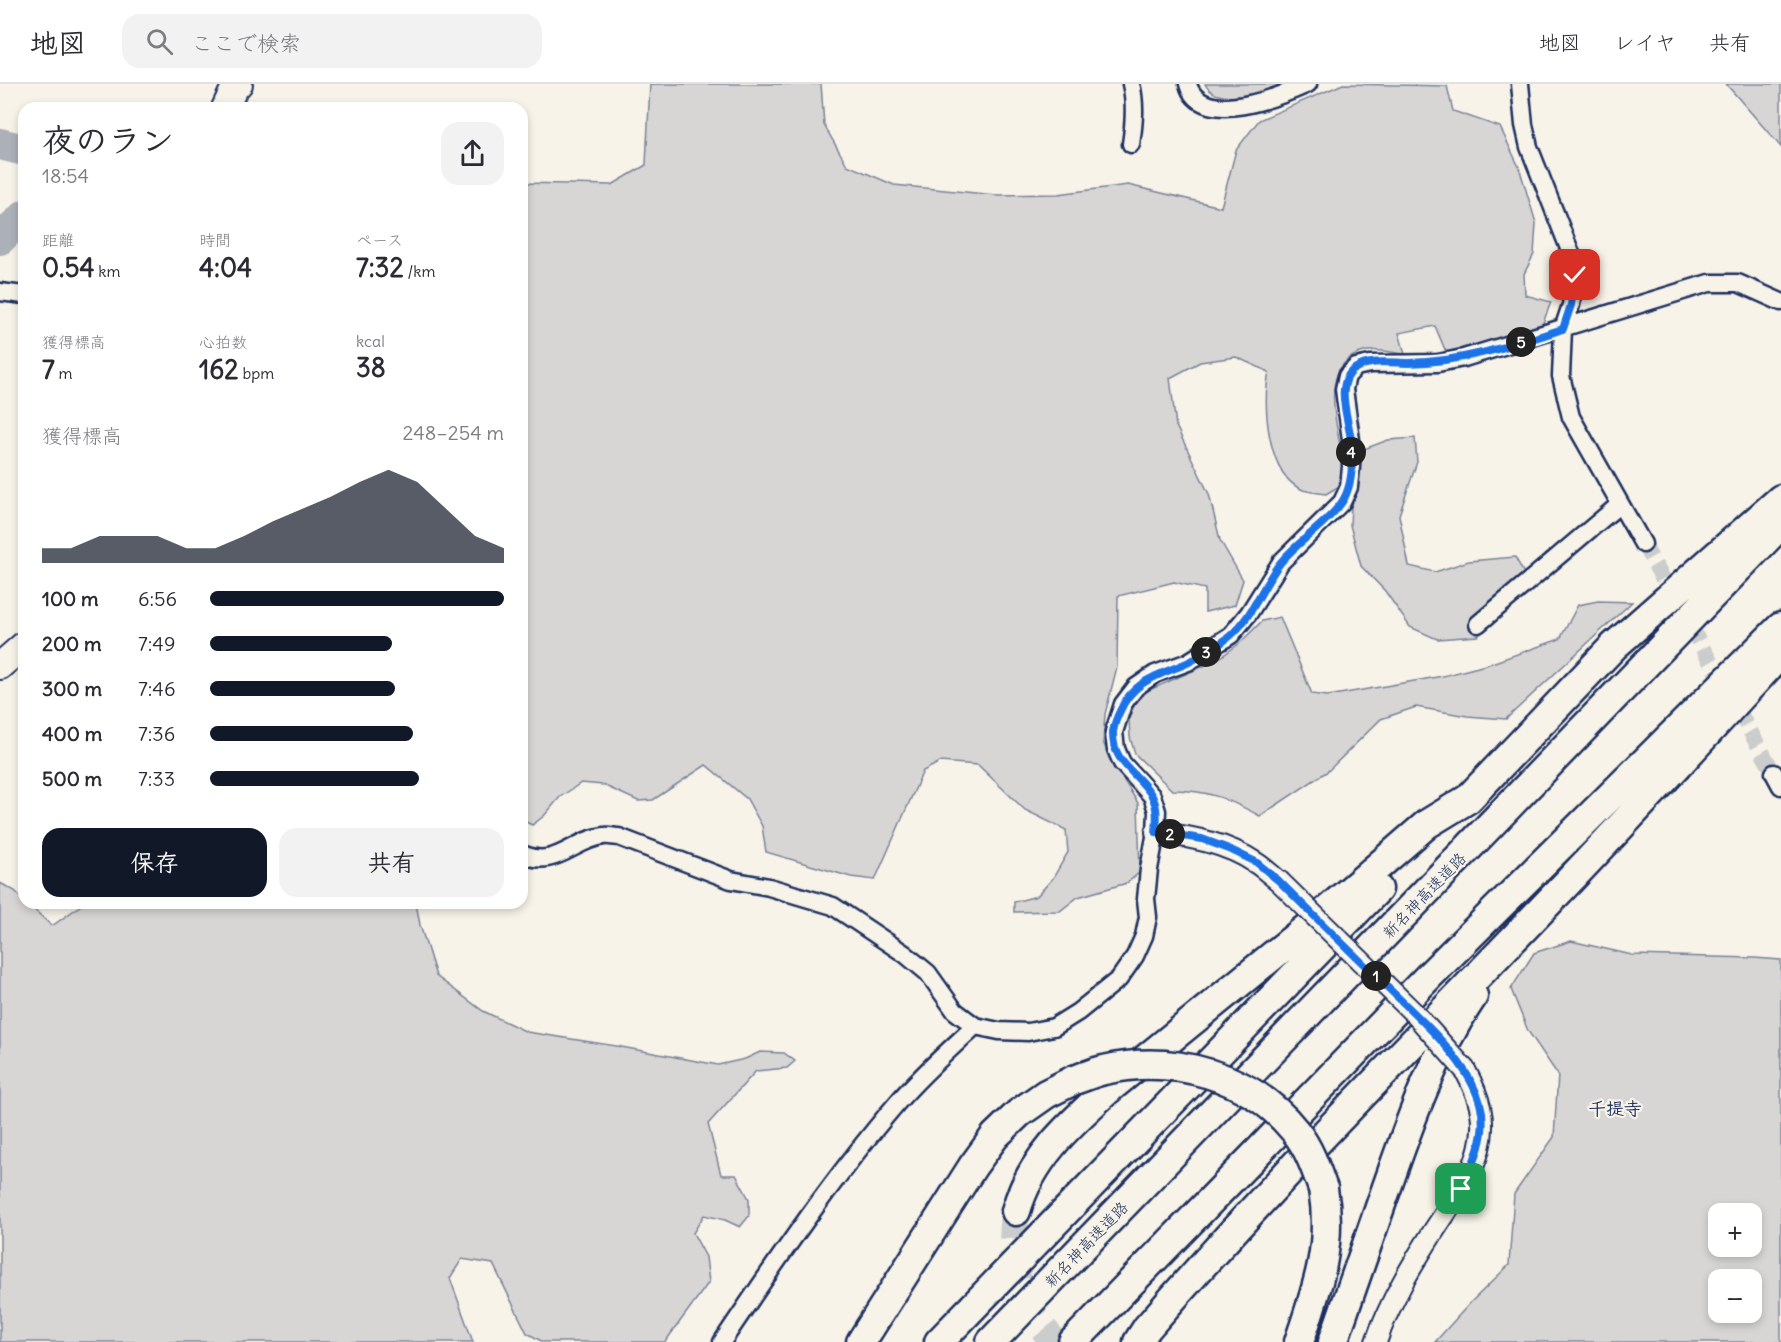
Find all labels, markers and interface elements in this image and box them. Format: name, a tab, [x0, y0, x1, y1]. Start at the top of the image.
search box	[122, 14, 542, 68]
text: 地図	[30, 25, 86, 61]
icon: search	[143, 25, 176, 58]
text: ここで検索	[191, 29, 301, 57]
text: 地図	[1539, 29, 1581, 56]
text: レイヤ	[1614, 29, 1676, 56]
text: 共有	[1709, 29, 1751, 56]
text: 夜のラン	[42, 119, 174, 161]
button: share	[441, 122, 504, 185]
text: 18:54	[42, 163, 89, 188]
text: 距離	[42, 230, 74, 250]
text: 時間	[199, 230, 231, 250]
text: ペース	[356, 230, 403, 250]
pin	[1549, 249, 1600, 300]
text: 0.54	[42, 251, 94, 284]
text: 4:04	[199, 251, 252, 284]
text: 7:32	[356, 251, 404, 284]
icon: check	[1558, 258, 1591, 291]
text: km	[94, 261, 120, 281]
text: /km	[404, 261, 435, 281]
pin: 5	[1506, 327, 1536, 357]
text: kcal	[356, 331, 385, 351]
text: 獲得標高	[42, 332, 106, 352]
text: 心拍数	[199, 332, 247, 352]
text: 5	[1516, 332, 1526, 352]
text: 38	[356, 351, 386, 384]
text: 7	[42, 353, 55, 386]
text: 162	[199, 353, 239, 386]
text: m	[55, 363, 73, 383]
text: bpm	[239, 363, 274, 383]
text: 248–254 m	[403, 420, 504, 445]
text: 獲得標高	[42, 423, 122, 448]
pin: 4	[1336, 437, 1366, 467]
text: 4	[1346, 442, 1356, 462]
text: 100 m	[42, 586, 99, 611]
text: 6:56	[138, 586, 177, 611]
text: 200 m	[42, 631, 102, 656]
text: 7:49	[138, 631, 175, 656]
pin: 3	[1191, 637, 1221, 667]
text: 3	[1201, 642, 1211, 662]
text: 300 m	[42, 676, 102, 701]
text: 7:46	[138, 676, 175, 701]
text: 400 m	[42, 721, 102, 746]
text: 7:36	[138, 721, 175, 746]
text: 500 m	[42, 766, 102, 791]
text: 7:33	[138, 766, 175, 791]
pin: 2	[1155, 819, 1185, 849]
text: 2	[1166, 824, 1174, 844]
button: 保存	[42, 828, 267, 897]
button: 共有	[279, 828, 504, 897]
street label: 新名神高速道路	[1378, 848, 1470, 942]
pin: 1	[1361, 961, 1391, 991]
text: 1	[1373, 966, 1379, 986]
district label: 千提寺	[1588, 1097, 1642, 1120]
pin	[1435, 1163, 1486, 1214]
icon: arrive	[1444, 1172, 1477, 1205]
street label: 新名神高速道路	[1040, 1197, 1132, 1291]
map controls	[1708, 1203, 1762, 1323]
button: +	[1708, 1203, 1762, 1257]
button: −	[1708, 1269, 1762, 1323]

